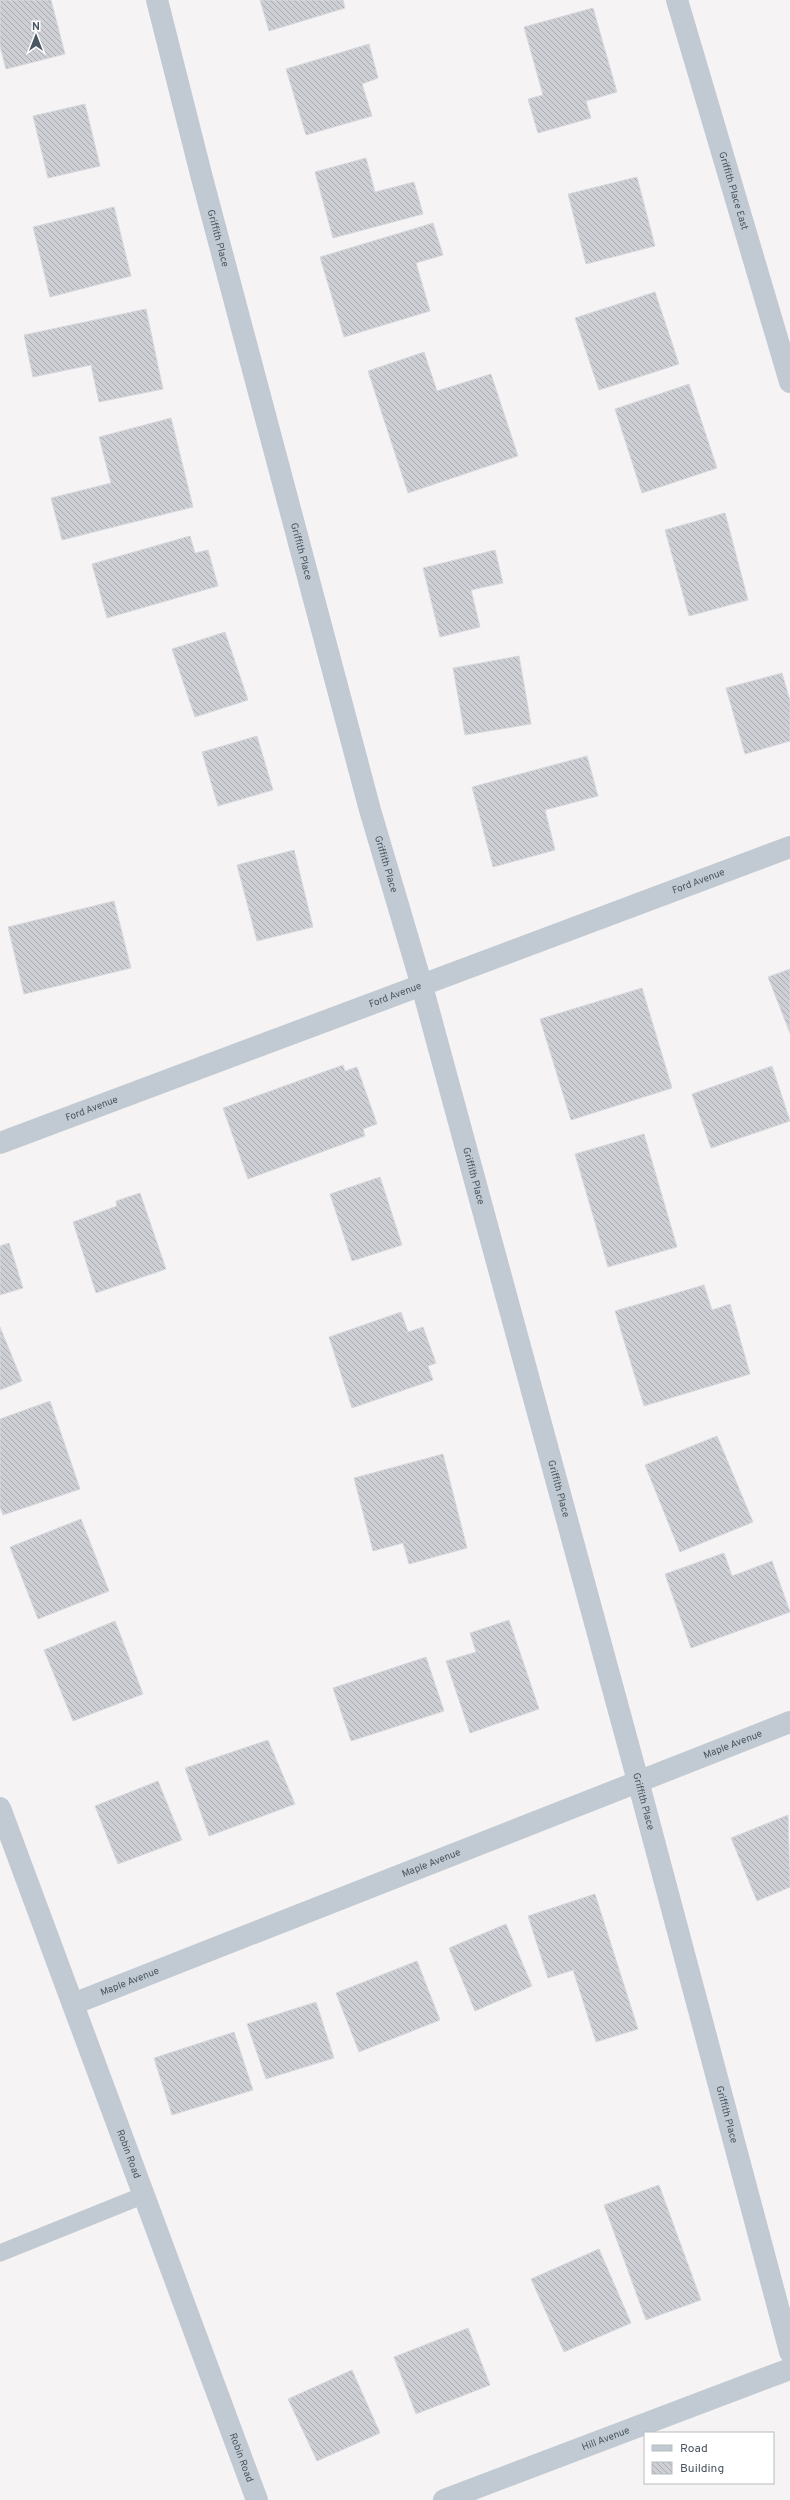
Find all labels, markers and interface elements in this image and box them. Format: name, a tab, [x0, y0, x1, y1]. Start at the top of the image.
north arrow	[16, 16, 56, 56]
text: N	[32, 20, 40, 34]
street label: Griffith Place East	[716, 150, 751, 232]
street label: Griffith Place	[204, 208, 232, 268]
street label: Griffith Place	[287, 521, 315, 582]
street label: Griffith Place	[371, 834, 401, 894]
street label: Ford Avenue	[671, 866, 727, 897]
street label: Ford Avenue	[367, 979, 423, 1011]
street label: Ford Avenue	[64, 1093, 120, 1124]
street label: Griffith Place	[460, 1146, 488, 1206]
street label: Griffith Place	[545, 1459, 573, 1519]
street label: Maple Avenue	[701, 1727, 764, 1762]
street label: Griffith Place	[630, 1771, 657, 1832]
street label: Maple Avenue	[400, 1846, 463, 1881]
street label: Maple Avenue	[98, 1964, 161, 1999]
street label: Griffith Place	[713, 2084, 741, 2145]
street label: Robin Road	[113, 2128, 144, 2180]
street label: Hill Avenue	[580, 2424, 632, 2454]
street label: Robin Road	[226, 2431, 256, 2484]
legend	[644, 2432, 774, 2484]
text: Road	[680, 2441, 708, 2457]
text: Building	[680, 2461, 724, 2477]

